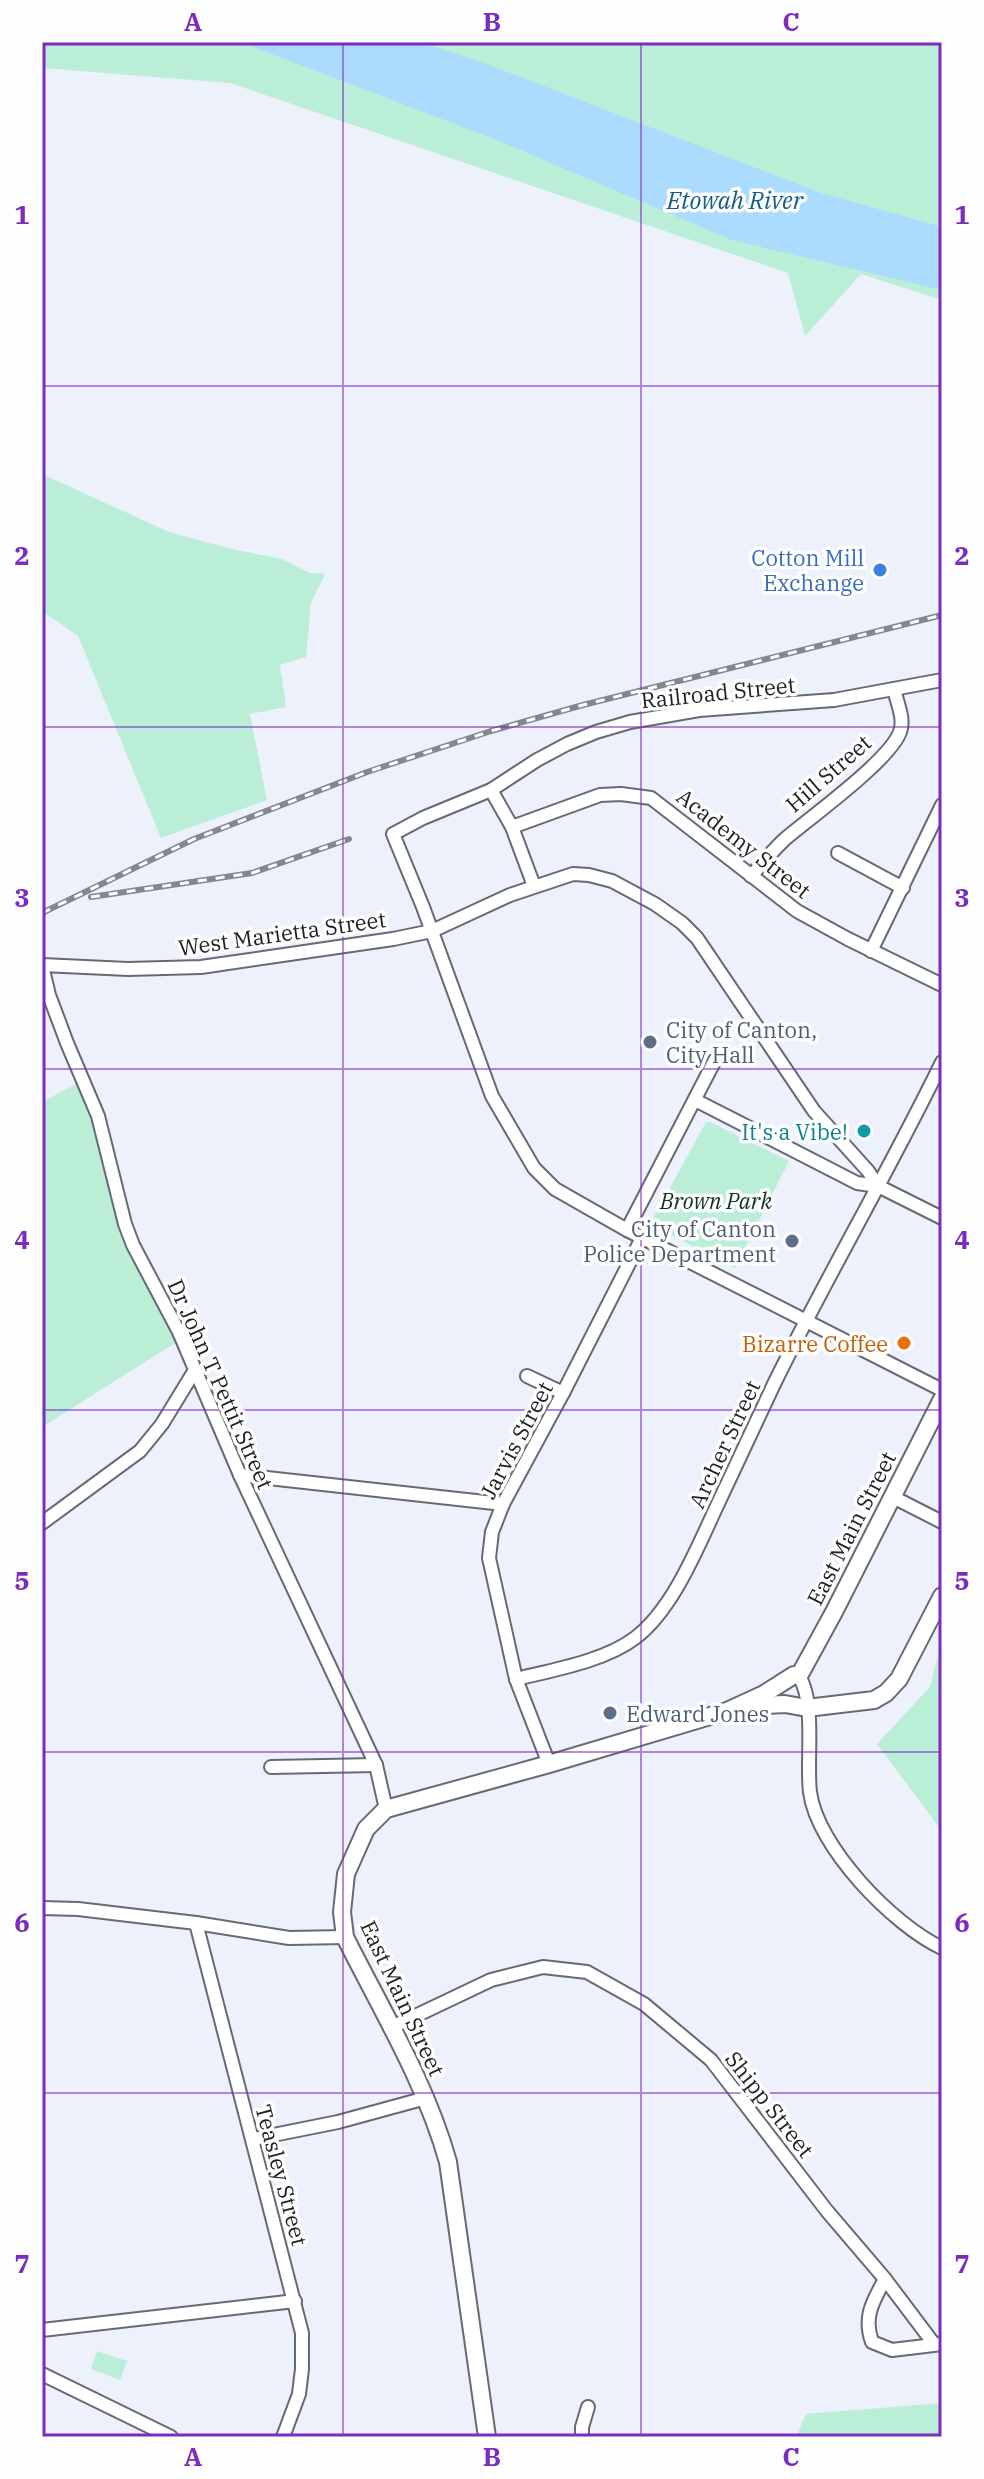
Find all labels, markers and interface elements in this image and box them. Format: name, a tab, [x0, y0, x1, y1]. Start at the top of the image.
text: A	[184, 4, 202, 38]
text: B	[483, 4, 501, 38]
text: C	[782, 4, 800, 38]
water label: Etowah River	[666, 184, 805, 216]
text: 1	[14, 197, 30, 231]
text: 1	[954, 197, 970, 231]
text: 2	[14, 538, 30, 572]
text: 2	[954, 538, 970, 572]
place label: Cotton Mill Exchange	[751, 543, 864, 597]
marker: Cotton Mill Exchange	[871, 561, 889, 579]
street label: Railroad Street	[639, 669, 797, 715]
street label: Hill Street	[779, 728, 877, 818]
street label: Academy Street	[671, 781, 817, 905]
text: 3	[14, 880, 30, 914]
text: 3	[954, 880, 970, 914]
street label: West Marietta Street	[176, 904, 388, 962]
place label: City of Canton, City Hall	[666, 1015, 817, 1069]
marker: City of Canton, City Hall	[641, 1033, 659, 1051]
place label: It's a Vibe!	[741, 1117, 848, 1146]
marker: It's a Vibe!	[855, 1122, 873, 1140]
park label: Brown Park	[659, 1186, 772, 1215]
place label: City of Canton Police Department	[583, 1214, 776, 1268]
text: 4	[14, 1222, 30, 1256]
text: 4	[954, 1222, 970, 1256]
marker: City of Canton Police Department	[783, 1232, 801, 1250]
street label: Dr John T Pettit Street	[162, 1274, 280, 1494]
place label: Bizarre Coffee	[742, 1329, 888, 1358]
marker: Bizarre Coffee	[895, 1334, 913, 1352]
street label: Archer Street	[682, 1375, 766, 1513]
street label: Jarvis Street	[473, 1376, 559, 1504]
street label: East Main Street	[800, 1446, 902, 1610]
text: 5	[14, 1563, 30, 1597]
text: 5	[954, 1563, 970, 1597]
place label: Edward Jones	[626, 1699, 769, 1728]
marker: Edward Jones	[601, 1704, 619, 1722]
text: 6	[14, 1905, 30, 1939]
text: 6	[954, 1905, 970, 1939]
street label: East Main Street	[354, 1915, 452, 2081]
street label: Shipp Street	[719, 2045, 821, 2163]
street label: Teasley Street	[249, 2101, 315, 2249]
text: 7	[14, 2246, 30, 2280]
text: 7	[954, 2246, 970, 2280]
text: A	[184, 2439, 202, 2473]
text: B	[483, 2439, 501, 2473]
text: C	[782, 2439, 800, 2473]

